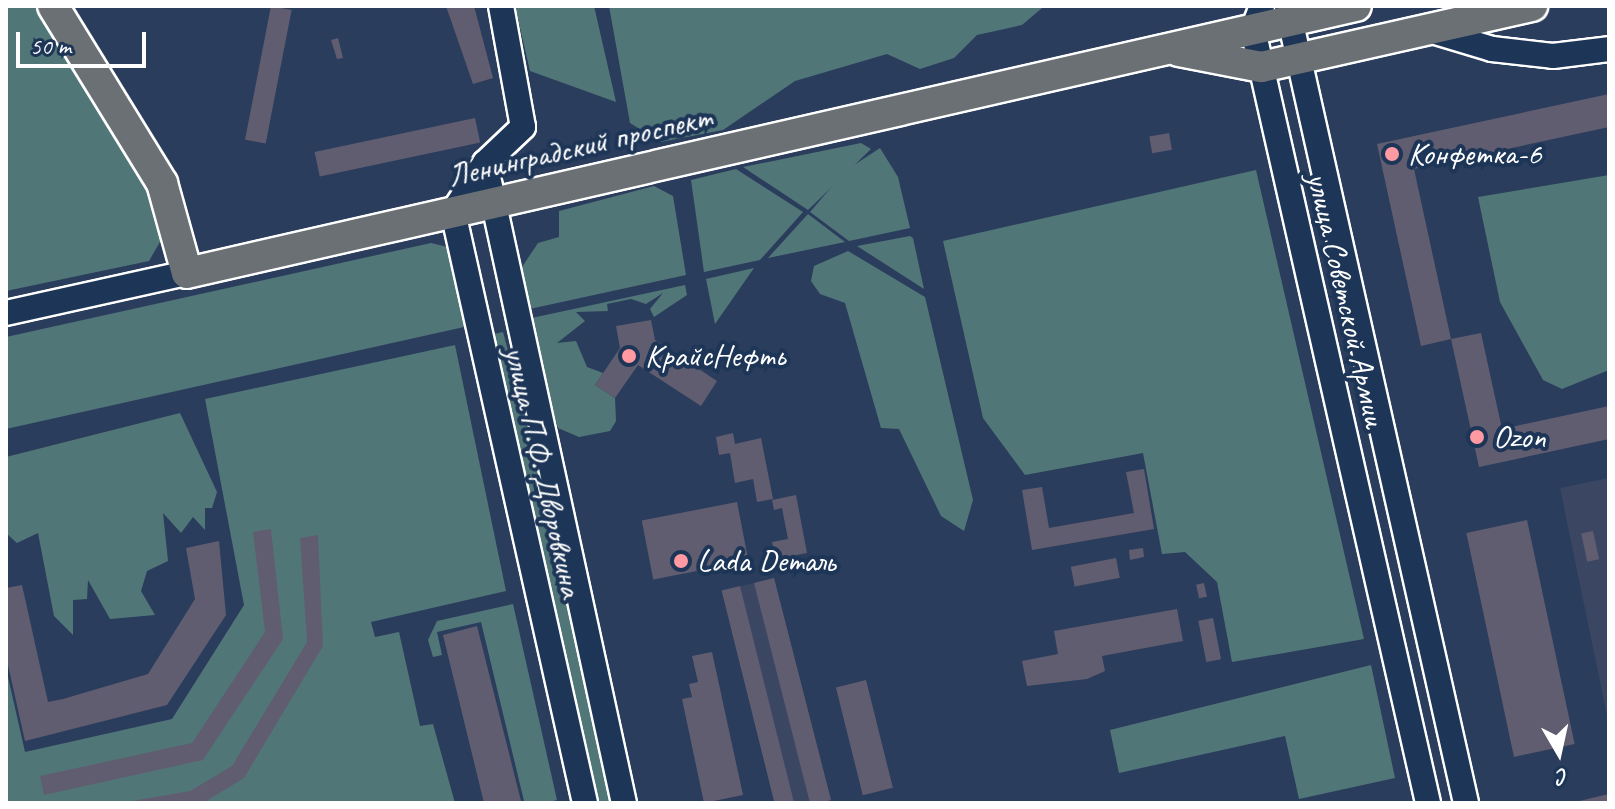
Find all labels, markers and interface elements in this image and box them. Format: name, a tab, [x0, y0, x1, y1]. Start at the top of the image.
scale bar	[20, 16, 150, 66]
text: 50 m	[30, 31, 71, 61]
street label: Ленинградский проспект	[444, 98, 716, 196]
place label: Конфетка-6	[1408, 135, 1541, 173]
marker: Конфетка-6	[1383, 145, 1401, 163]
street label: улица Советской Армии	[1298, 167, 1394, 433]
place label: КрайсНефть	[645, 337, 785, 375]
street label: улица П.Ф. Дворовкина	[495, 343, 591, 601]
marker: КрайсНефть	[620, 347, 638, 365]
place label: Ozon	[1493, 418, 1546, 456]
marker: Ozon	[1468, 428, 1486, 446]
place label: Lada Dеталь	[697, 542, 835, 580]
marker: Lada Dеталь	[672, 552, 690, 570]
north arrow	[1519, 713, 1599, 793]
text: С	[1555, 762, 1570, 791]

